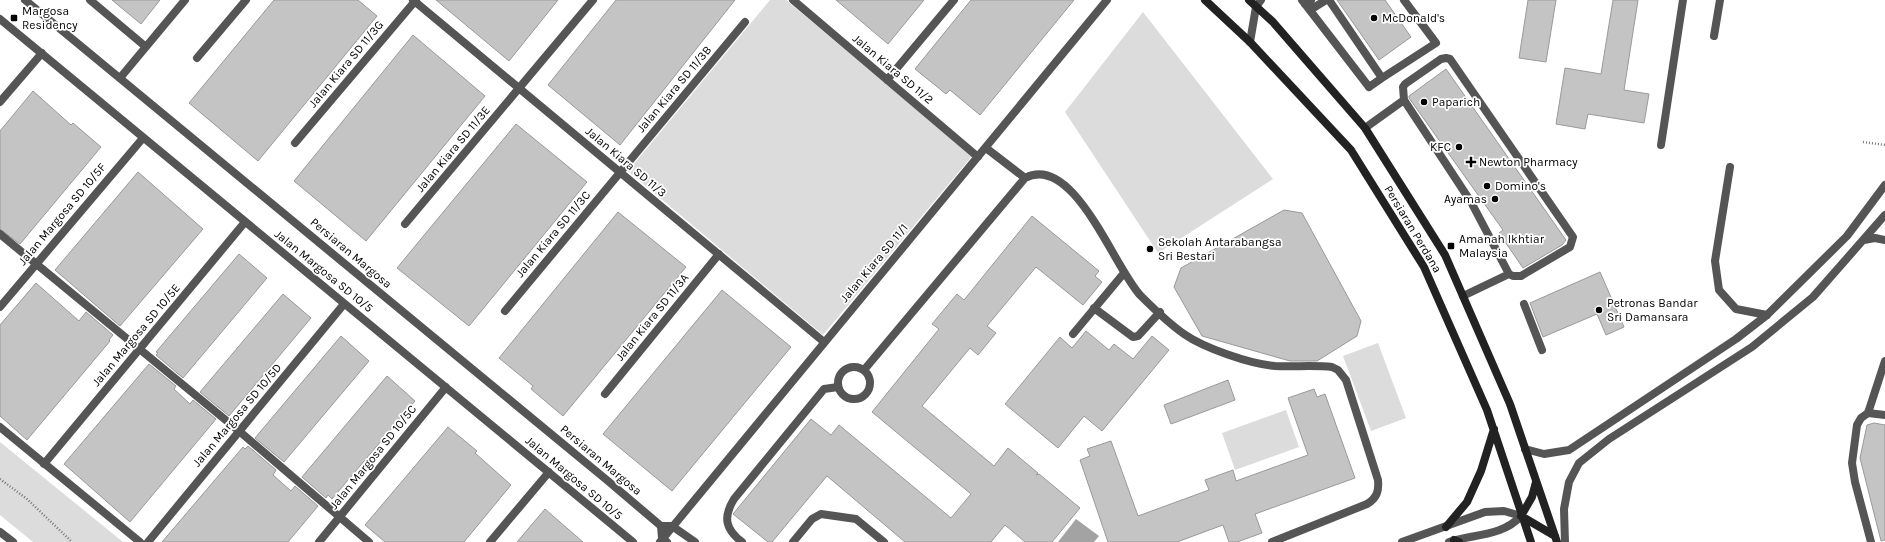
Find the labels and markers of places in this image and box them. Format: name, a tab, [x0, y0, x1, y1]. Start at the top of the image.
place label: Margosa Residency	[22, 4, 78, 32]
place label: McDonald's	[1382, 11, 1445, 25]
marker: Margosa Residency	[9, 13, 19, 23]
marker: McDonald's	[1369, 13, 1379, 23]
place label: Paparich	[1432, 95, 1480, 109]
marker: Paparich	[1419, 97, 1429, 107]
place label: KFC	[1430, 140, 1451, 154]
marker: KFC	[1454, 142, 1464, 152]
place label: Newton Pharmacy	[1479, 155, 1578, 169]
marker: Newton Pharmacy	[1466, 157, 1476, 167]
place label: Domino's	[1495, 179, 1546, 193]
marker: Domino's	[1482, 181, 1492, 191]
place label: Ayamas	[1444, 192, 1487, 206]
marker: Ayamas	[1490, 194, 1500, 204]
place label: Amanah Ikhtiar Malaysia	[1459, 232, 1545, 260]
place label: Sekolah Antarabangsa Sri Bestari	[1158, 235, 1282, 263]
marker: Amanah Ikhtiar Malaysia	[1446, 241, 1456, 251]
marker: Sekolah Antarabangsa Sri Bestari	[1145, 244, 1155, 254]
place label: Petronas Bandar Sri Damansara	[1607, 296, 1698, 324]
marker: Petronas Bandar Sri Damansara	[1594, 305, 1604, 315]

